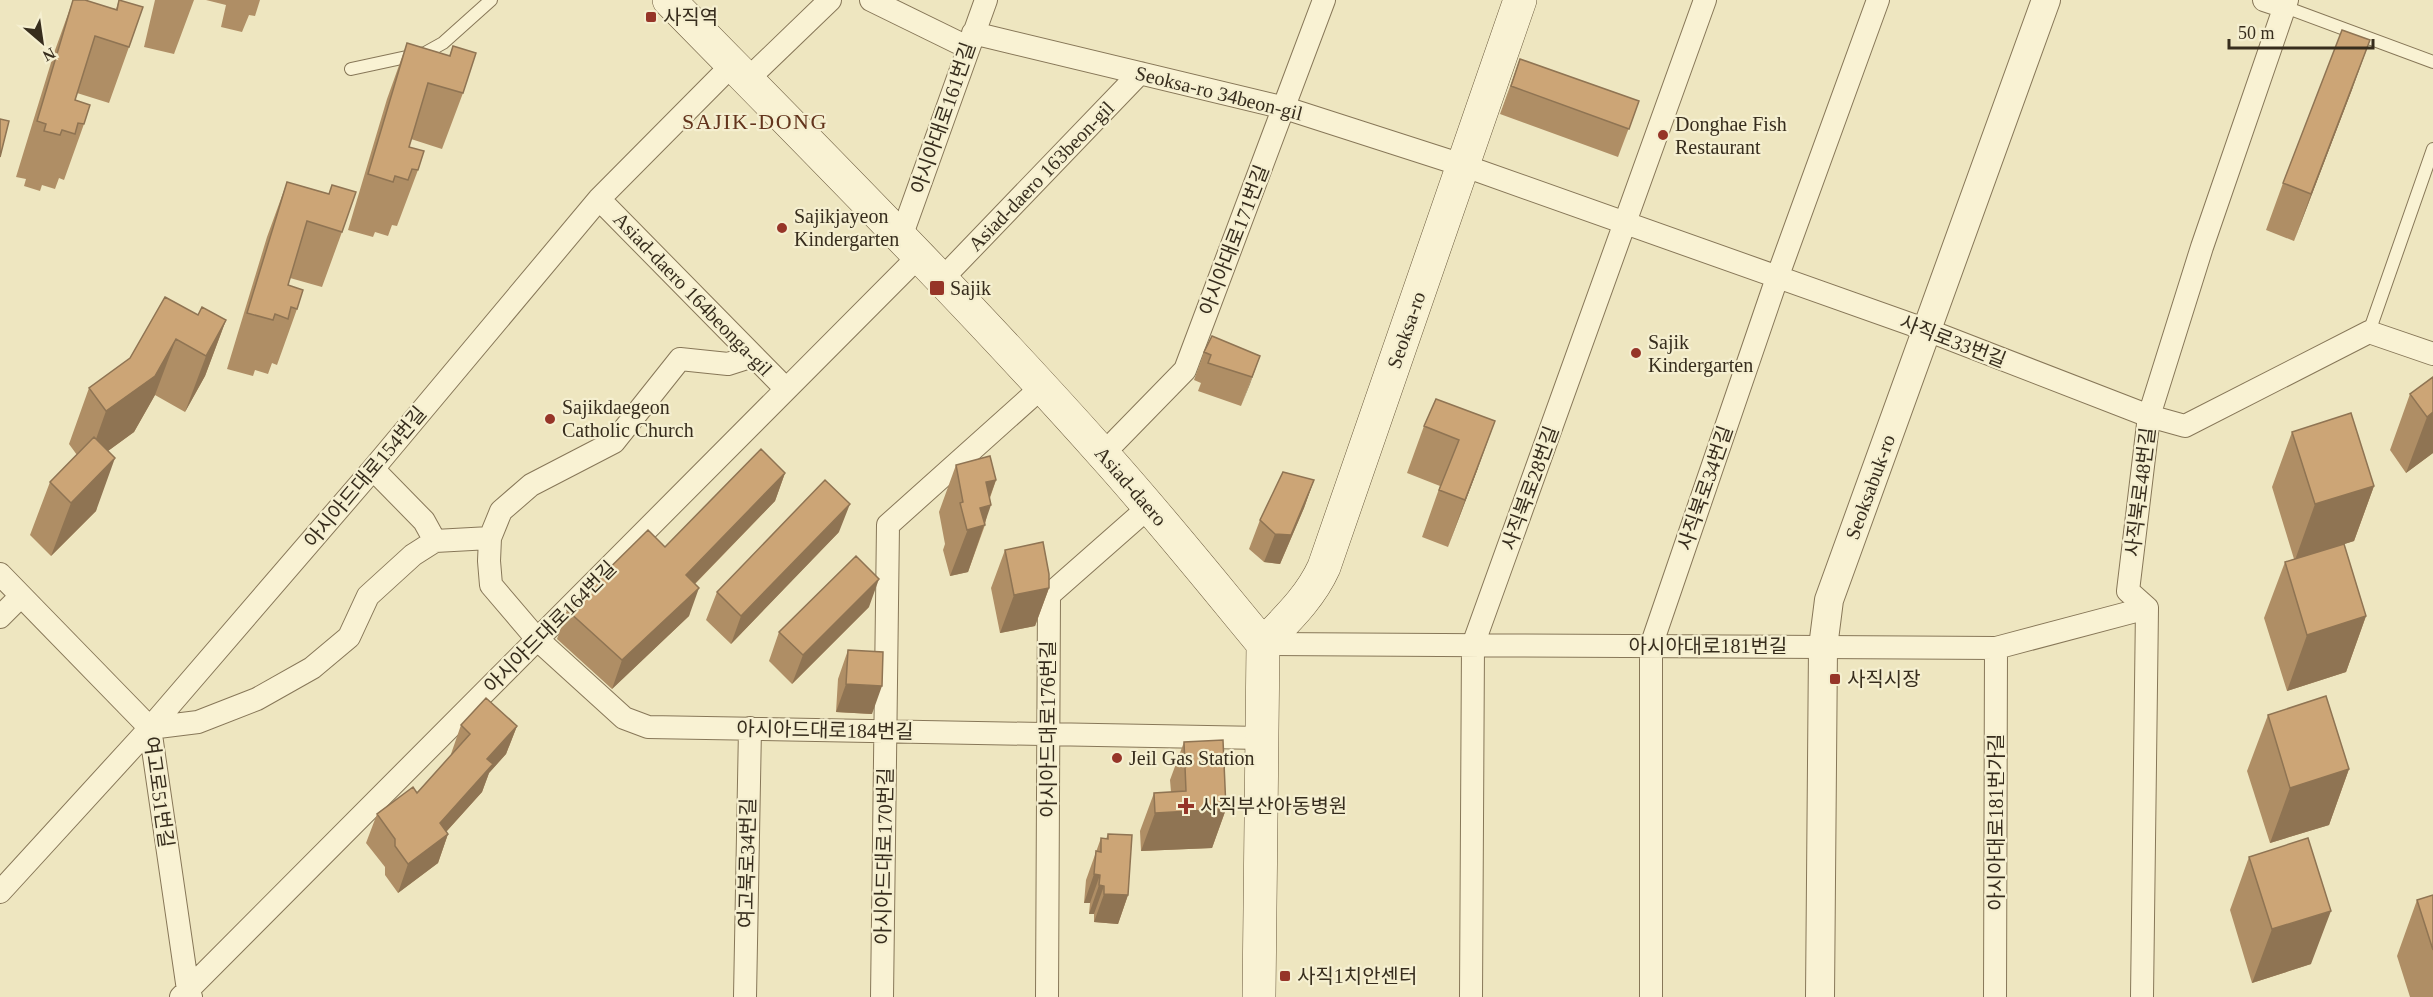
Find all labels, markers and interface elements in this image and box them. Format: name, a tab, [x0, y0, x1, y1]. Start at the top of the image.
place label: 사직역	[663, 6, 718, 28]
marker: 사직역	[644, 10, 658, 24]
north arrow	[12, 12, 72, 72]
scale bar	[2229, 12, 2373, 50]
text: 50 m	[2238, 23, 2275, 43]
street label: 아시아대로161번길	[907, 39, 979, 197]
text: N	[39, 44, 58, 65]
street label: Seoksa-ro 34beon-gil	[1133, 62, 1305, 126]
street label: Asiad-daero 163beon-gil	[964, 96, 1119, 256]
district label: SAJIK-DONG	[682, 109, 828, 134]
place label: Donghae Fish Restaurant	[1675, 113, 1787, 158]
marker: Donghae Fish Restaurant	[1656, 128, 1670, 142]
street label: 아시아대로171번길	[1195, 162, 1273, 318]
place label: Sajikjayeon Kindergarten	[794, 205, 899, 251]
street label: Asiad-daero 164beonga-gil	[609, 208, 777, 381]
marker: Sajikjayeon Kindergarten	[775, 221, 789, 235]
place label: Sajik	[950, 277, 991, 300]
marker: Sajik	[928, 279, 946, 297]
street label: Seoksa-ro	[1383, 289, 1429, 371]
street label: 사직로33번길	[1897, 311, 2009, 371]
place label: Sajik Kindergarten	[1648, 331, 1753, 377]
marker: Sajik Kindergarten	[1629, 346, 1643, 360]
place label: Sajikdaegeon Catholic Church	[562, 396, 694, 441]
street label: 아시아드대로154번길	[300, 402, 430, 552]
marker: Sajikdaegeon Catholic Church	[543, 412, 557, 426]
street label: 사직북로28번길	[1497, 423, 1563, 553]
street label: 사직북로34번길	[1673, 423, 1737, 553]
street label: 사직북로48번길	[2121, 426, 2159, 558]
street label: Seoksabuk-ro	[1841, 432, 1899, 542]
street label: Asiad-daero	[1091, 442, 1171, 530]
street label: 아시아드대로164번길	[480, 557, 620, 697]
street label: 아시아대로181번길	[1629, 635, 1787, 657]
street label: 아시아드대로176번길	[1037, 640, 1059, 818]
place label: 사직시장	[1847, 668, 1921, 690]
marker: 사직시장	[1828, 672, 1842, 686]
street label: 아시아드대로184번길	[736, 717, 914, 743]
street label: 아시아대로181번가길	[1985, 733, 2007, 911]
street label: 여고로51번길	[140, 735, 178, 849]
place label: Jeil Gas Station	[1129, 747, 1255, 769]
marker: Jeil Gas Station	[1110, 751, 1124, 765]
street label: 아시아드대로170번길	[871, 767, 897, 945]
place label: 사직부산아동병원	[1200, 795, 1347, 817]
marker: 사직부산아동병원	[1177, 797, 1195, 815]
street label: 여고북로34번길	[735, 798, 759, 928]
place label: 사직1치안센터	[1297, 965, 1417, 987]
marker: 사직1치안센터	[1278, 969, 1292, 983]

